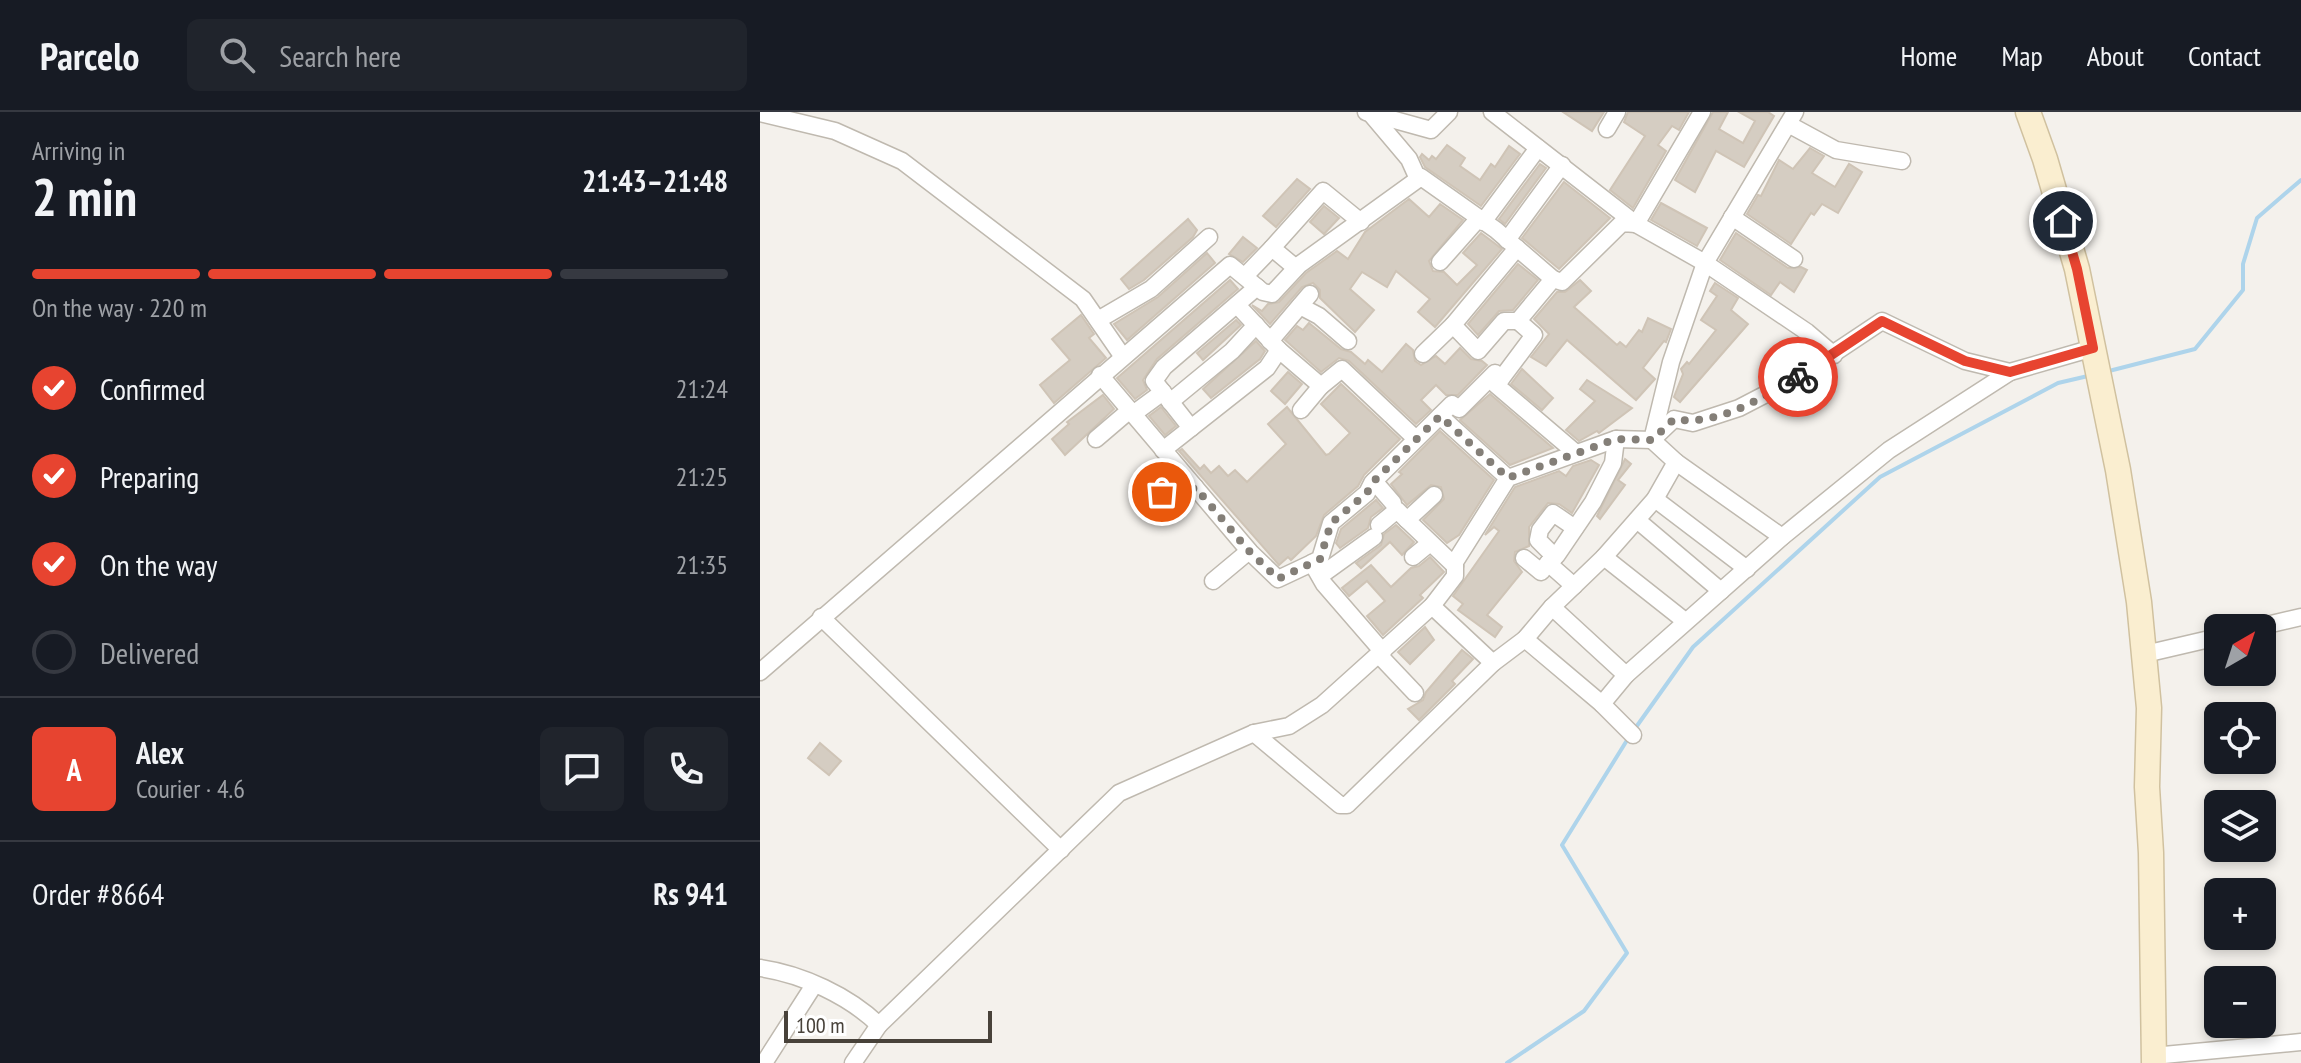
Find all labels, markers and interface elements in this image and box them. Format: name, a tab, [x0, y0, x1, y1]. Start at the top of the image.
search box	[187, 19, 747, 91]
text: Parcelo	[40, 31, 139, 80]
icon: search	[215, 33, 259, 77]
text: Search here	[279, 36, 401, 75]
text: Home	[1901, 37, 1957, 74]
text: Map	[2001, 37, 2043, 74]
text: About	[2087, 37, 2144, 74]
text: Contact	[2188, 37, 2261, 74]
text: Arriving in	[32, 134, 125, 167]
text: 21:43–21:48	[582, 161, 728, 200]
text: 2 min	[32, 163, 137, 230]
pin	[2029, 187, 2097, 255]
icon: home	[2041, 199, 2085, 243]
text: On the way · 220 m	[32, 291, 207, 324]
courier	[1758, 337, 1838, 417]
icon: bike	[1776, 355, 1820, 399]
icon: check	[32, 366, 76, 410]
text: Confirmed	[100, 369, 205, 408]
text: 21:24	[676, 372, 728, 405]
icon: check	[32, 454, 76, 498]
text: Preparing	[100, 457, 199, 496]
pin	[1128, 458, 1196, 526]
text: 21:25	[676, 460, 728, 493]
icon: bag	[1140, 470, 1184, 514]
icon: check	[32, 542, 76, 586]
text: On the way	[100, 545, 217, 584]
text: 21:35	[676, 548, 728, 581]
north arrow	[2204, 614, 2276, 686]
map controls	[2204, 614, 2276, 1038]
text: Delivered	[100, 633, 199, 672]
button: locate	[2204, 702, 2276, 774]
button: chat	[540, 727, 624, 811]
button: phone	[644, 727, 728, 811]
text: Alex	[136, 733, 184, 772]
text: A	[66, 750, 82, 789]
text: Courier · 4.6	[136, 772, 245, 805]
button: layers	[2204, 790, 2276, 862]
text: Order #8664	[32, 874, 164, 913]
text: Rs 941	[653, 874, 728, 913]
button: +	[2204, 878, 2276, 950]
button: −	[2204, 966, 2276, 1038]
scale bar	[784, 1007, 992, 1043]
text: 100 m	[796, 1011, 845, 1039]

